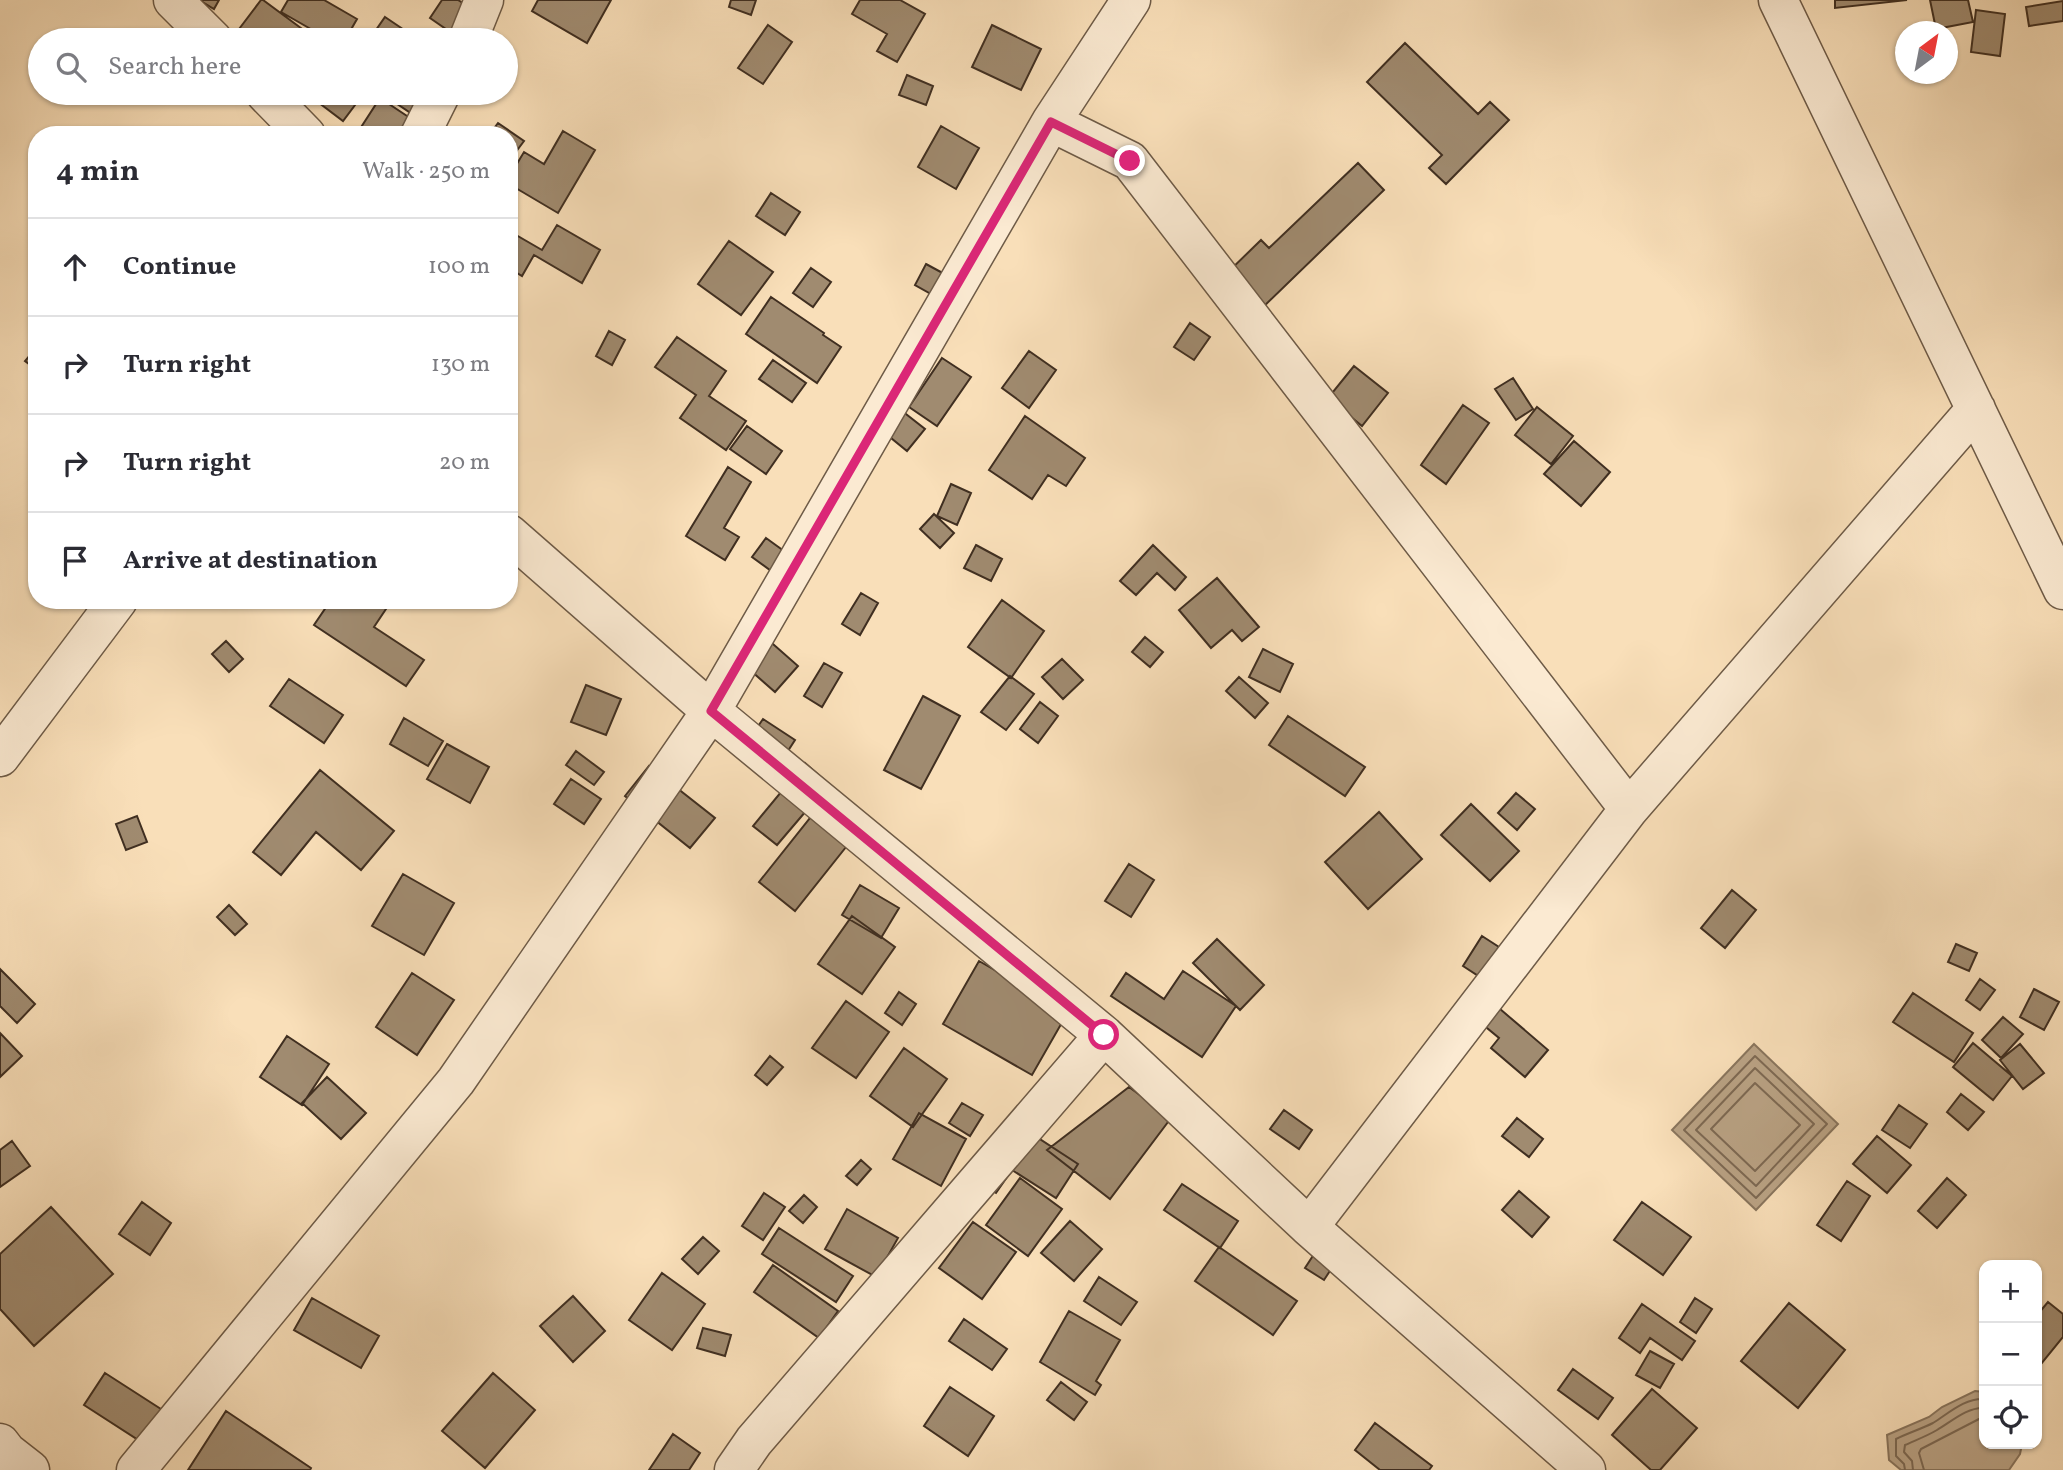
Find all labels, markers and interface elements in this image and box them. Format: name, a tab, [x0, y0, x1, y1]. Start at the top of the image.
north arrow	[1895, 21, 1958, 84]
search box	[28, 28, 518, 105]
icon: search	[52, 48, 90, 86]
text: Search here	[108, 49, 241, 85]
route end	[1114, 145, 1145, 176]
text: 4 min	[56, 151, 140, 193]
text: Walk · 250 m	[362, 156, 490, 188]
icon: ahead	[56, 248, 94, 286]
text: Continue	[123, 249, 236, 285]
text: 100 m	[428, 251, 490, 283]
icon: right	[56, 346, 94, 384]
text: Turn right	[123, 347, 251, 383]
text: 130 m	[431, 349, 490, 381]
icon: right	[56, 444, 94, 482]
text: Turn right	[123, 445, 251, 481]
text: 20 m	[439, 447, 490, 479]
icon: arrive	[56, 542, 94, 580]
text: Arrive at destination	[123, 543, 378, 579]
route start	[1088, 1019, 1119, 1050]
map controls	[1979, 1260, 2042, 1449]
button: +	[1979, 1260, 2042, 1323]
button: −	[1979, 1323, 2042, 1386]
button: locate	[1979, 1386, 2042, 1449]

